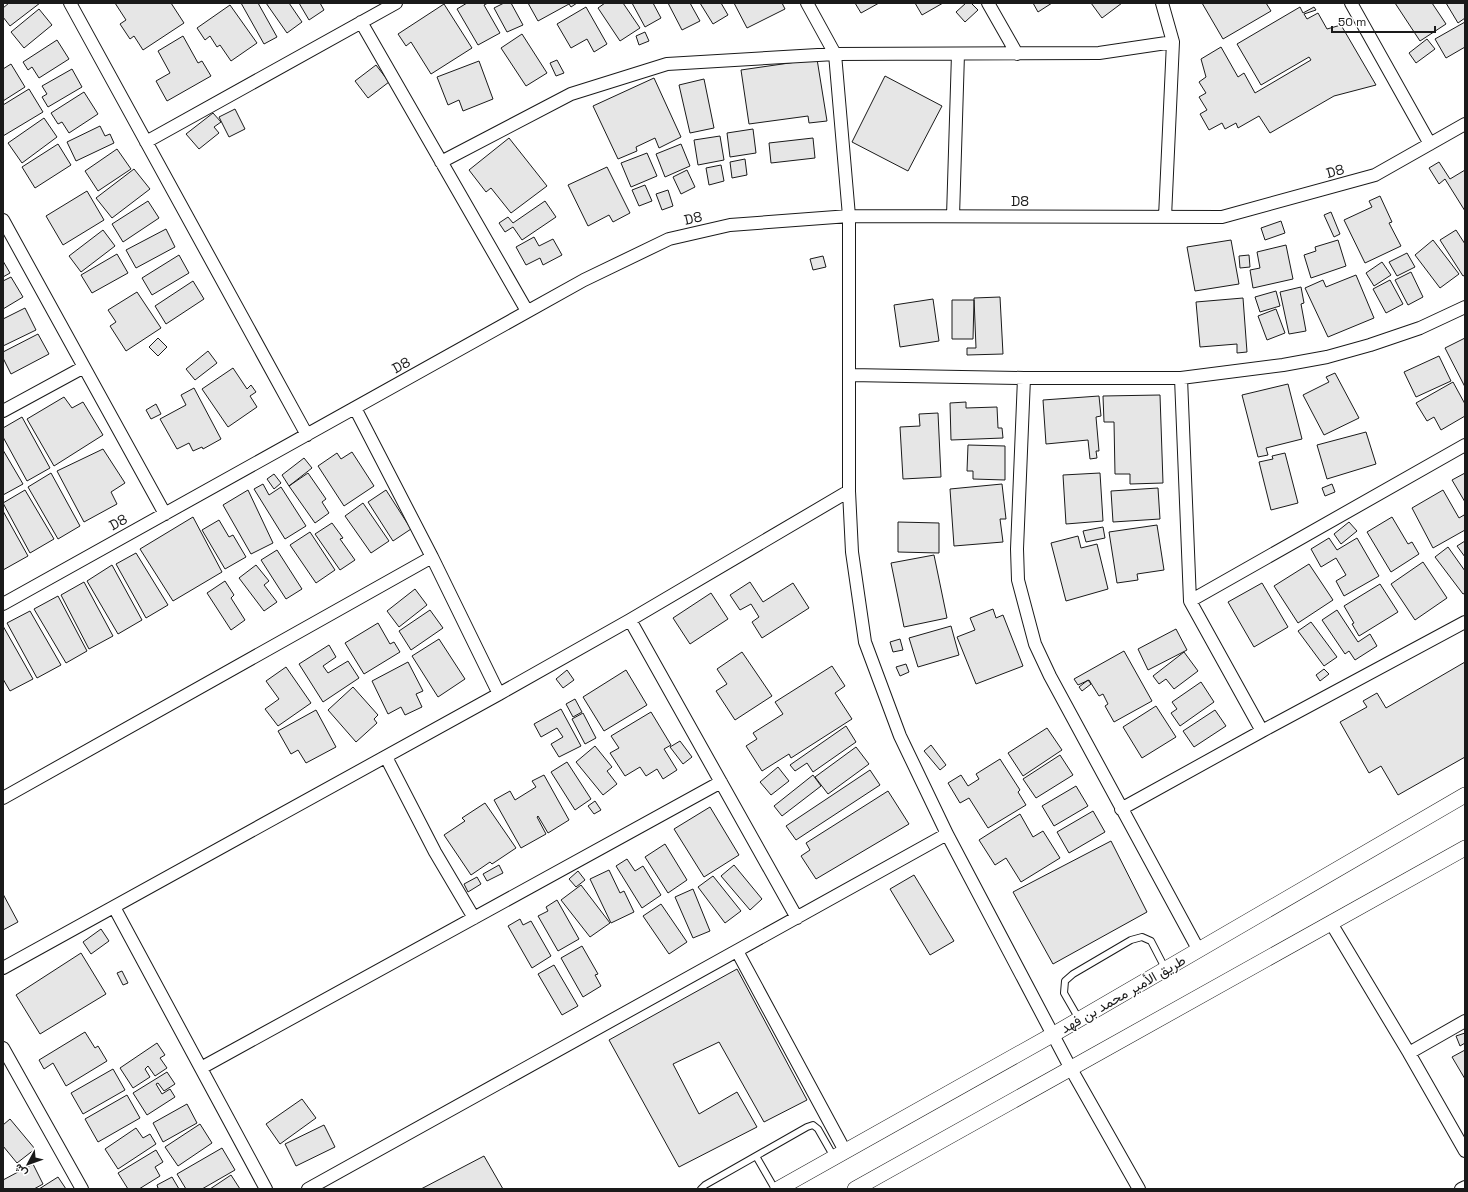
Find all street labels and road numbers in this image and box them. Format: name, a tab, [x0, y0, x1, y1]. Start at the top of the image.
street label: D8	[1324, 160, 1346, 182]
street label: D8	[1011, 192, 1029, 210]
street label: D8	[682, 207, 704, 229]
street label: D8	[389, 353, 413, 377]
street label: D8	[106, 510, 130, 534]
street label: طريق الأمير محمد بن فهد	[1057, 951, 1189, 1037]

